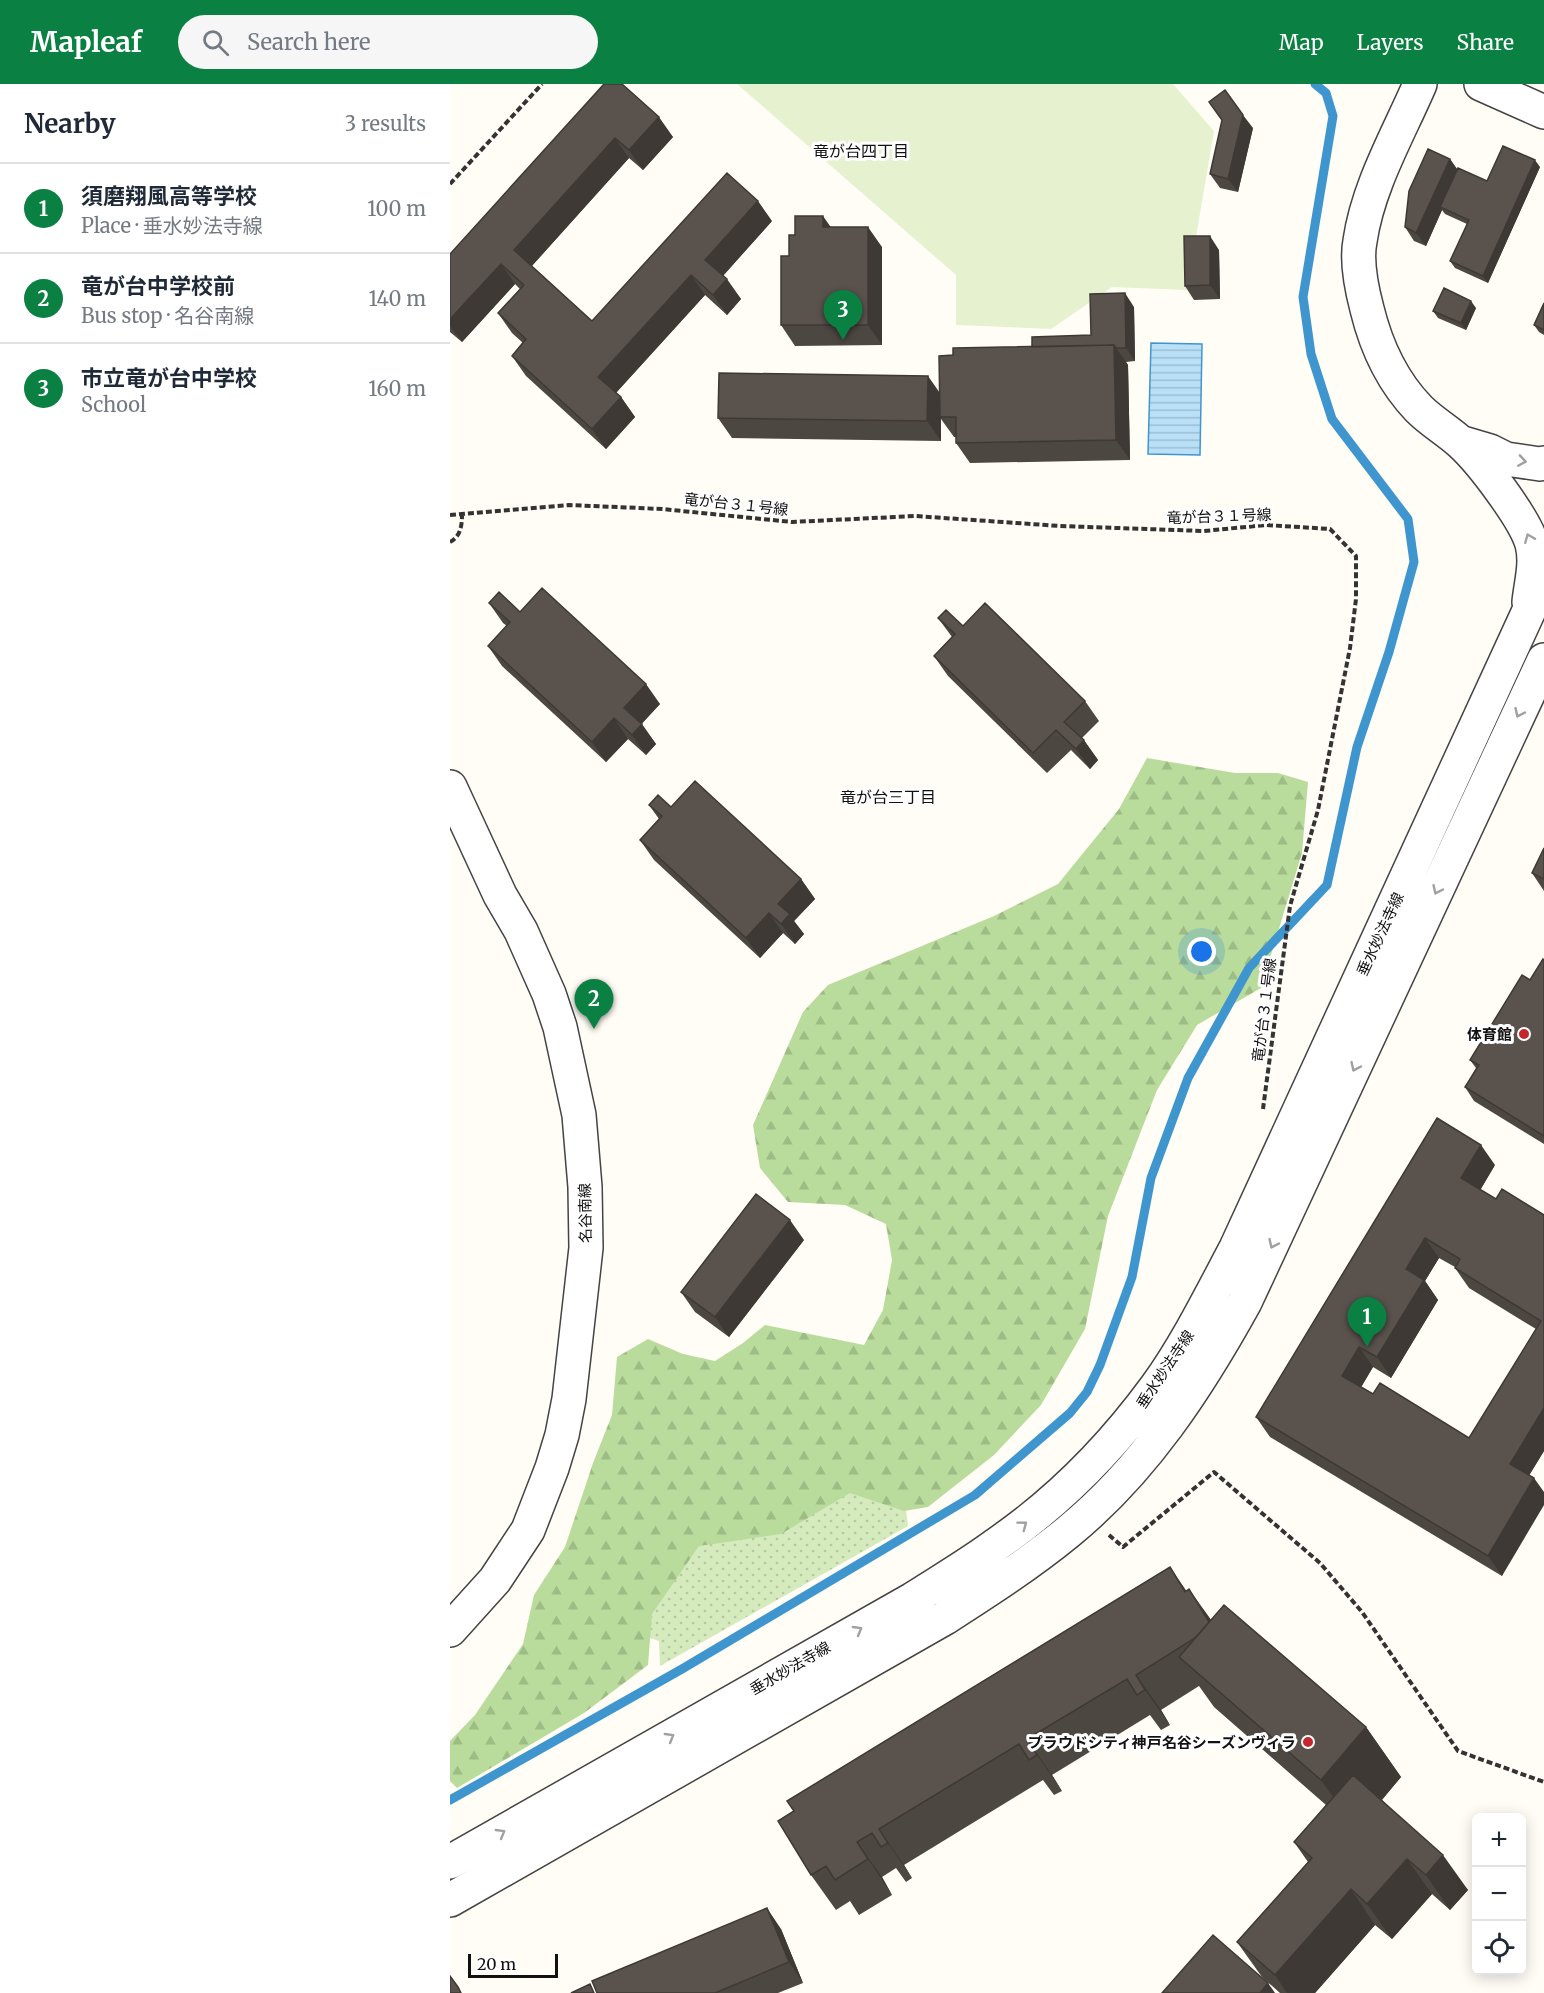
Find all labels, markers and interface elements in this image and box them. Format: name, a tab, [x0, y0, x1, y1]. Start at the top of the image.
search box	[178, 15, 598, 69]
text: Mapleaf	[30, 24, 142, 60]
icon: search	[199, 26, 232, 59]
text: Search here	[247, 28, 370, 56]
text: Map	[1279, 29, 1324, 56]
text: Layers	[1357, 29, 1424, 56]
text: Share	[1457, 29, 1514, 56]
text: Nearby	[24, 107, 116, 140]
text: 3 results	[345, 111, 426, 136]
district label: 竜が台四丁目	[813, 141, 909, 161]
text: 須磨翔風高等学校	[81, 182, 257, 210]
text: 1	[39, 196, 48, 221]
text: 100 m	[367, 196, 426, 221]
text: Place · 垂水妙法寺線	[81, 213, 263, 238]
text: 竜が台中学校前	[81, 272, 235, 300]
text: 2	[38, 286, 49, 311]
text: 140 m	[369, 286, 426, 311]
pin: 3	[824, 290, 862, 340]
text: Bus stop · 名谷南線	[81, 303, 254, 328]
text: 市立竜が台中学校	[81, 364, 257, 392]
text: 3	[38, 376, 49, 401]
text: 160 m	[368, 376, 426, 401]
text: School	[81, 392, 146, 417]
one-way arrow	[1517, 455, 1527, 467]
street label: 竜が台３１号線	[683, 489, 789, 519]
street label: 竜が台３１号線	[1166, 505, 1272, 527]
one-way arrow	[1524, 534, 1536, 545]
one-way arrow	[1515, 707, 1527, 718]
district label: 竜が台三丁目	[840, 787, 936, 807]
one-way arrow	[1433, 884, 1445, 895]
street label: 垂水妙法寺線	[1352, 889, 1408, 979]
your location	[1187, 937, 1216, 966]
street label: 竜が台３１号線	[1248, 957, 1280, 1063]
pin: 2	[574, 980, 614, 1029]
place label: 体育館	[1467, 1025, 1512, 1044]
marker: 体育館	[1517, 1027, 1531, 1041]
one-way arrow	[1351, 1061, 1363, 1072]
street label: 名谷南線	[575, 1183, 595, 1243]
one-way arrow	[1269, 1237, 1281, 1248]
pin: 1	[1348, 1298, 1386, 1347]
street label: 垂水妙法寺線	[1132, 1326, 1198, 1412]
one-way arrow	[1016, 1522, 1027, 1533]
one-way arrow	[852, 1626, 862, 1637]
street label: 垂水妙法寺線	[746, 1637, 834, 1699]
one-way arrow	[664, 1732, 675, 1744]
place label: プラウドシティ神戸名谷シーズンヴィラ	[1028, 1733, 1296, 1752]
marker: プラウドシティ神戸名谷シーズンヴィラ	[1301, 1735, 1315, 1749]
map controls	[1472, 1813, 1526, 1975]
button: +	[1472, 1813, 1526, 1867]
one-way arrow	[495, 1829, 505, 1840]
button: −	[1472, 1867, 1526, 1921]
button: locate	[1472, 1921, 1526, 1975]
scale bar	[468, 1951, 558, 1978]
text: 20 m	[477, 1954, 516, 1974]

